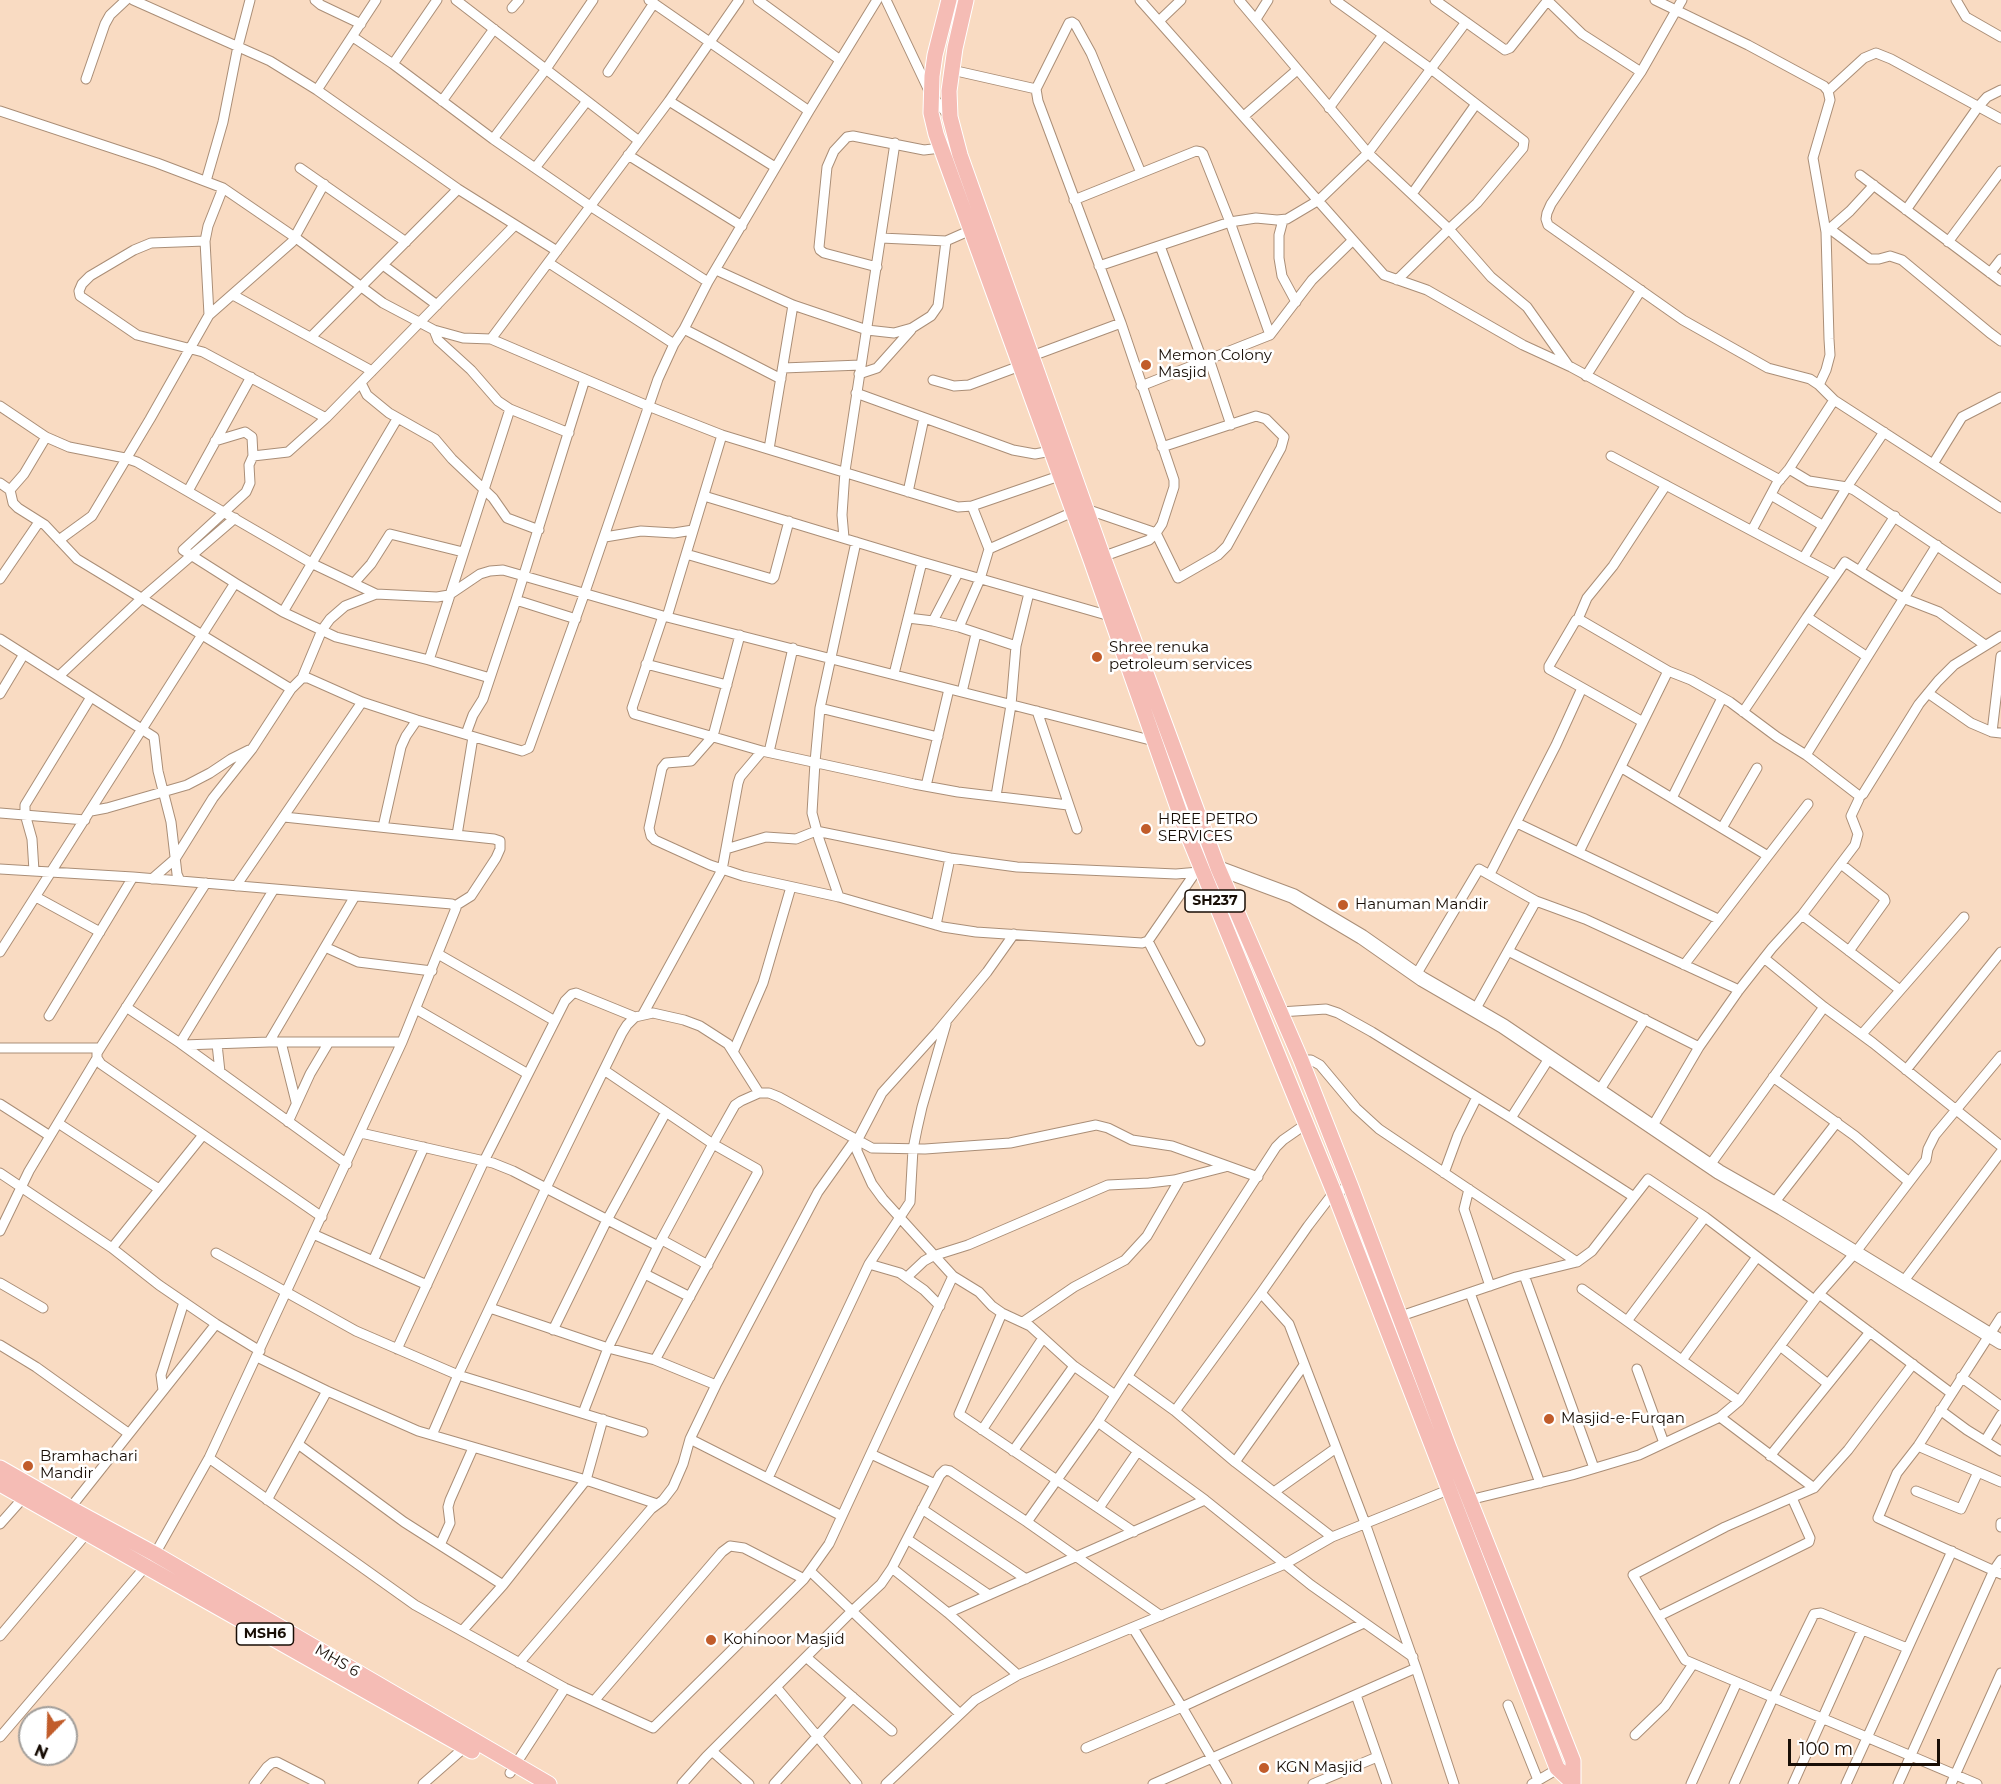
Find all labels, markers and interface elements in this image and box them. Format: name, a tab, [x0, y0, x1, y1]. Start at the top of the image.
place label: Memon Colony Masjid	[1158, 347, 1272, 382]
marker: Memon Colony Masjid	[1139, 358, 1153, 372]
place label: Shree renuka petroleum services	[1109, 639, 1252, 674]
marker: Shree renuka petroleum services	[1090, 650, 1104, 664]
place label: HREE PETRO SERVICES	[1158, 811, 1258, 846]
marker: HREE PETRO SERVICES	[1139, 822, 1153, 836]
road number: SH237	[1185, 890, 1245, 912]
place label: Hanuman Mandir	[1355, 896, 1489, 914]
marker: Hanuman Mandir	[1336, 898, 1350, 912]
place label: Masjid-e-Furqan	[1561, 1410, 1685, 1428]
marker: Masjid-e-Furqan	[1542, 1412, 1556, 1426]
place label: Bramhachari Mandir	[40, 1448, 138, 1483]
marker: Bramhachari Mandir	[21, 1459, 35, 1473]
road number: MSH6	[236, 1623, 294, 1645]
place label: Kohinoor Masjid	[723, 1631, 845, 1649]
marker: Kohinoor Masjid	[704, 1633, 718, 1647]
street label: MHS 6	[311, 1641, 363, 1681]
north arrow	[18, 1706, 78, 1766]
scale bar	[1791, 1727, 1942, 1765]
text: 100 m	[1799, 1738, 1853, 1760]
text: N	[32, 1740, 51, 1762]
place label: KGN Masjid	[1276, 1759, 1363, 1777]
marker: KGN Masjid	[1257, 1761, 1271, 1775]

